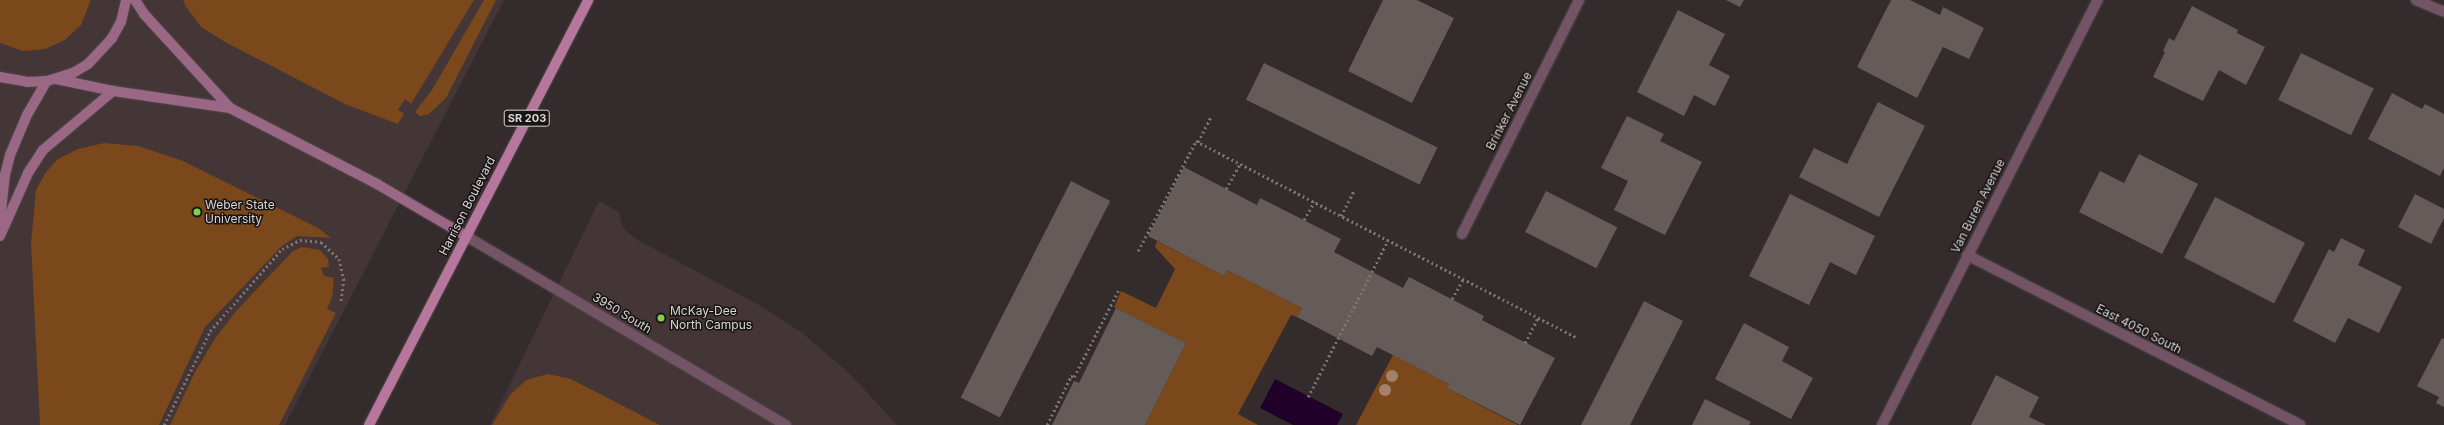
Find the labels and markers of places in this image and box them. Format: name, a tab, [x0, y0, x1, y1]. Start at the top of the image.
place label: Weber State University	[205, 198, 275, 226]
marker: Weber State University	[192, 207, 202, 217]
place label: McKay-Dee North Campus	[670, 304, 752, 332]
marker: McKay-Dee North Campus	[655, 312, 667, 324]

